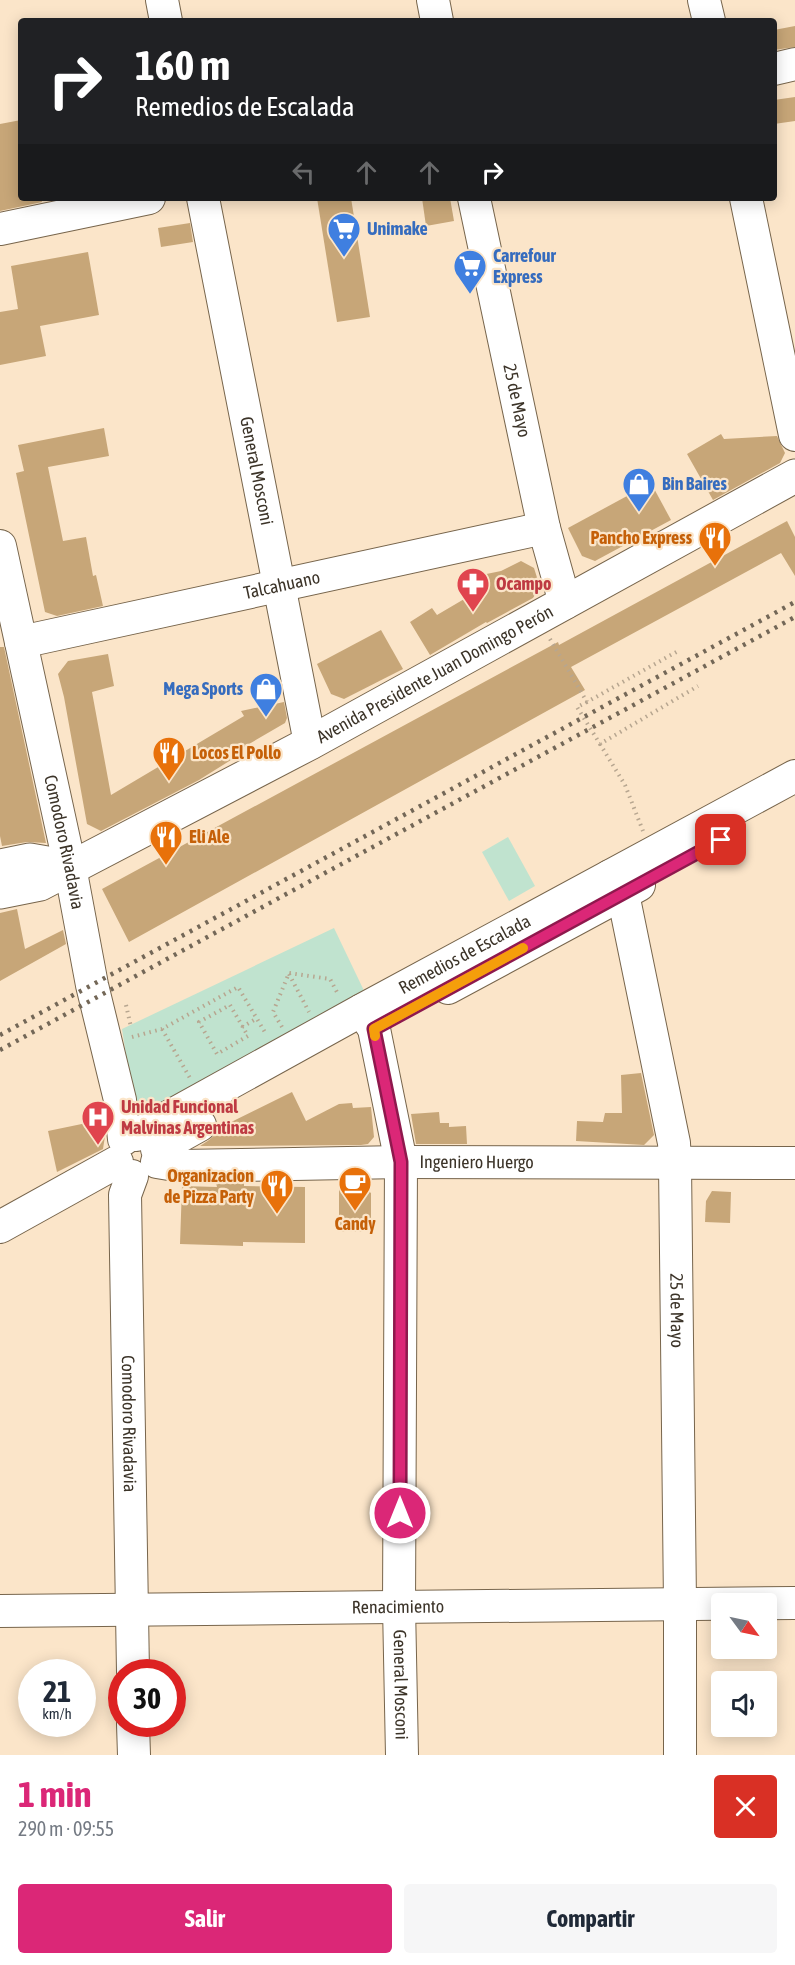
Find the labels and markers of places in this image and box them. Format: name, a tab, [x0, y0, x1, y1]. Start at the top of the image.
supermarket icon: Unimake	[326, 211, 362, 258]
place label: Unimake	[367, 218, 428, 239]
place label: Carrefour Express	[493, 245, 556, 287]
supermarket icon: Carrefour Express	[452, 248, 488, 295]
shop icon: Bin Baires	[621, 466, 657, 513]
place label: Bin Baires	[662, 473, 727, 494]
restaurant icon: Pancho Express	[697, 520, 733, 567]
place label: Pancho Express	[590, 527, 693, 548]
pharmacy icon: Ocampo	[455, 566, 491, 613]
place label: Ocampo	[496, 573, 552, 594]
shop icon: Mega Sports	[248, 671, 284, 718]
place label: Mega Sports	[163, 678, 244, 699]
restaurant icon: Locos El Pollo	[151, 735, 187, 782]
place label: Locos El Pollo	[192, 742, 281, 763]
pin	[695, 814, 746, 865]
restaurant icon: Eli Ale	[148, 819, 184, 866]
place label: Eli Ale	[189, 826, 230, 847]
place label: Unidad Funcional Malvinas Argentinas	[121, 1096, 255, 1138]
hospital icon: Unidad Funcional Malvinas Argentinas	[80, 1099, 116, 1146]
place label: Organizacion de Pizza Party	[164, 1165, 255, 1207]
cafe icon: Candy	[337, 1165, 373, 1212]
restaurant icon: Organizacion de Pizza Party	[259, 1168, 295, 1215]
place label: Candy	[334, 1213, 376, 1234]

